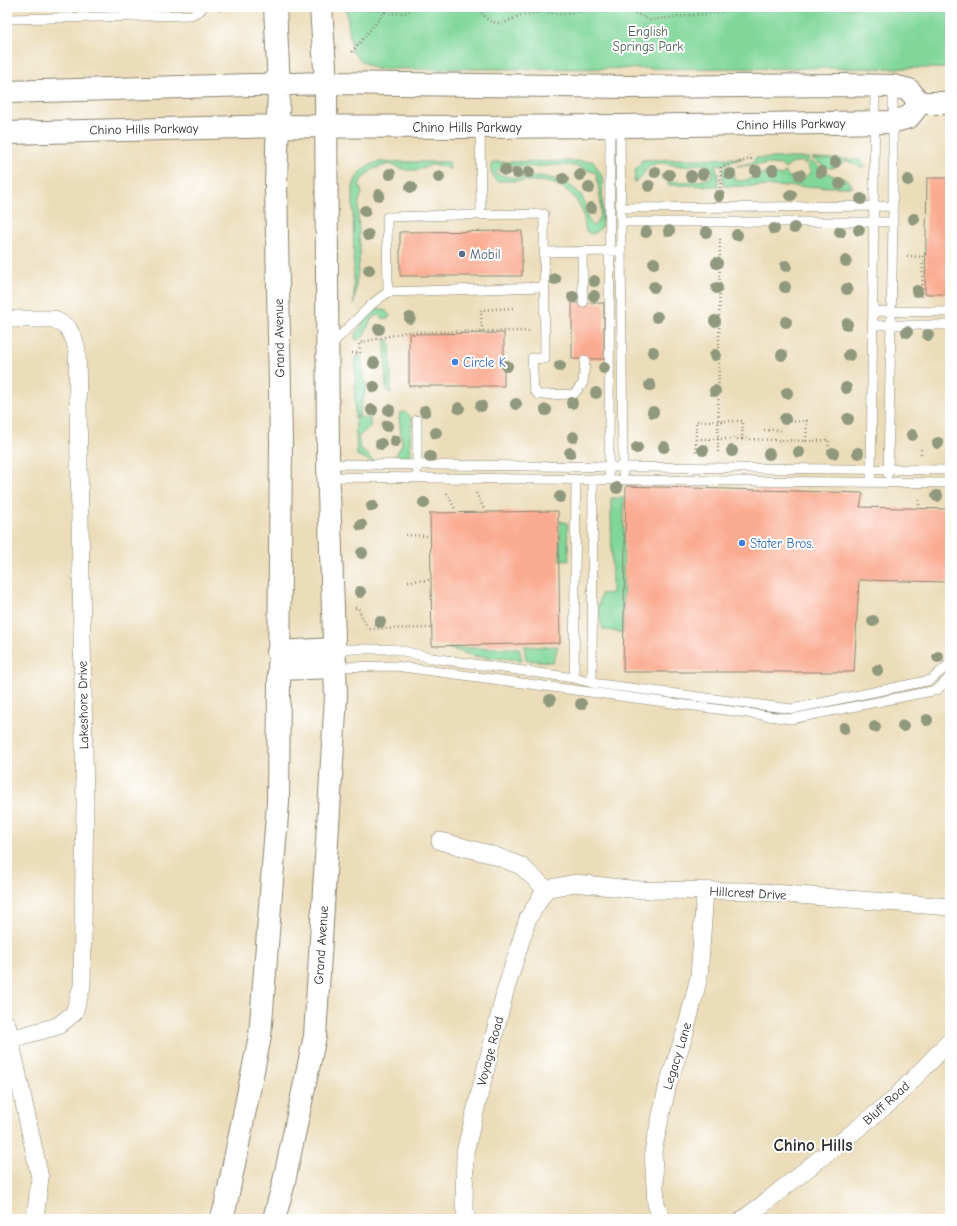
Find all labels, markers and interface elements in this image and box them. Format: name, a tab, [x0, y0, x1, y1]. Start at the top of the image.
park label: English Springs Park	[613, 24, 684, 54]
street label: Chino Hills Parkway	[736, 116, 846, 132]
street label: Chino Hills Parkway	[412, 120, 522, 135]
street label: Chino Hills Parkway	[89, 121, 199, 137]
place label: Mobil	[470, 247, 501, 262]
marker: Mobil	[457, 249, 467, 259]
street label: Grand Avenue	[271, 298, 287, 378]
place label: Circle K	[463, 355, 507, 370]
marker: Circle K	[450, 357, 460, 367]
place label: Stater Bros.	[750, 536, 814, 551]
marker: Stater Bros.	[737, 538, 747, 548]
street label: Lakeshore Drive	[75, 660, 91, 749]
street label: Hillcrest Drive	[709, 883, 787, 903]
street label: Grand Avenue	[311, 905, 331, 985]
street label: Voyage Road	[474, 1015, 506, 1087]
street label: Legacy Lane	[660, 1020, 694, 1091]
street label: Bluff Road	[860, 1078, 912, 1128]
district label: Chino Hills	[774, 1136, 852, 1155]

